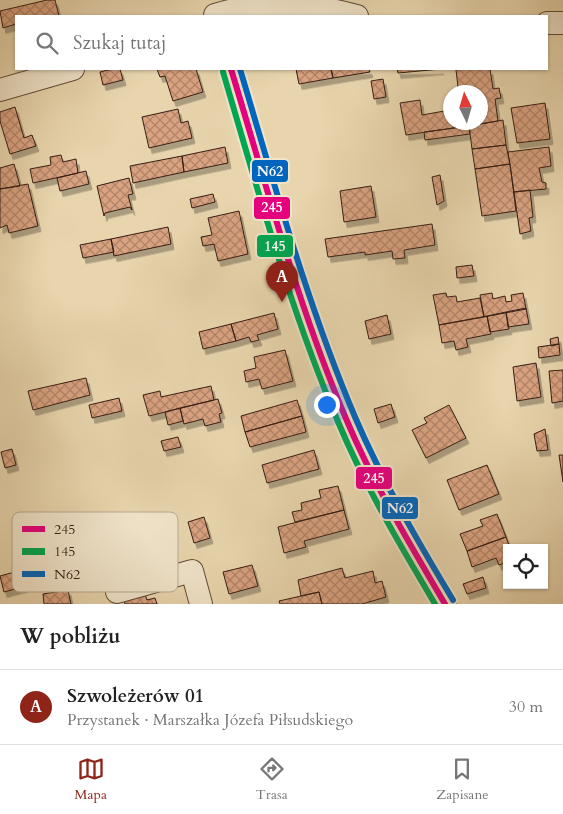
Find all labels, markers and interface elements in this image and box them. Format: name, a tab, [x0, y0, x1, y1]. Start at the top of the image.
search box	[15, 15, 548, 70]
icon: search	[33, 29, 61, 57]
text: Szukaj tutaj	[73, 30, 166, 56]
north arrow	[443, 85, 488, 130]
line badge: N62	[251, 159, 289, 183]
text: N62	[257, 162, 283, 181]
line badge: 245	[253, 196, 291, 220]
text: 245	[261, 198, 283, 217]
line badge: 145	[256, 234, 294, 258]
text: 145	[264, 237, 286, 256]
pin: A	[266, 261, 298, 302]
your location	[314, 392, 340, 418]
line badge: 245	[355, 466, 393, 490]
text: 245	[363, 469, 385, 488]
line badge: N62	[381, 496, 419, 520]
text: N62	[387, 499, 413, 518]
legend	[12, 512, 178, 592]
text: 245	[54, 520, 76, 539]
text: 145	[54, 542, 76, 561]
map controls	[503, 544, 548, 589]
button: locate	[503, 544, 548, 589]
text: N62	[54, 565, 80, 584]
text: W pobliżu	[20, 622, 121, 651]
text: Szwoleżerów 01	[67, 683, 204, 709]
text: A	[30, 696, 42, 718]
text: 30 m	[509, 696, 543, 718]
text: Przystanek · Marszałka Józefa Piłsudskiego	[67, 709, 353, 731]
tab: Mapa	[74, 755, 107, 804]
tab: Trasa	[256, 755, 288, 804]
tab: Zapisane	[436, 755, 489, 804]

